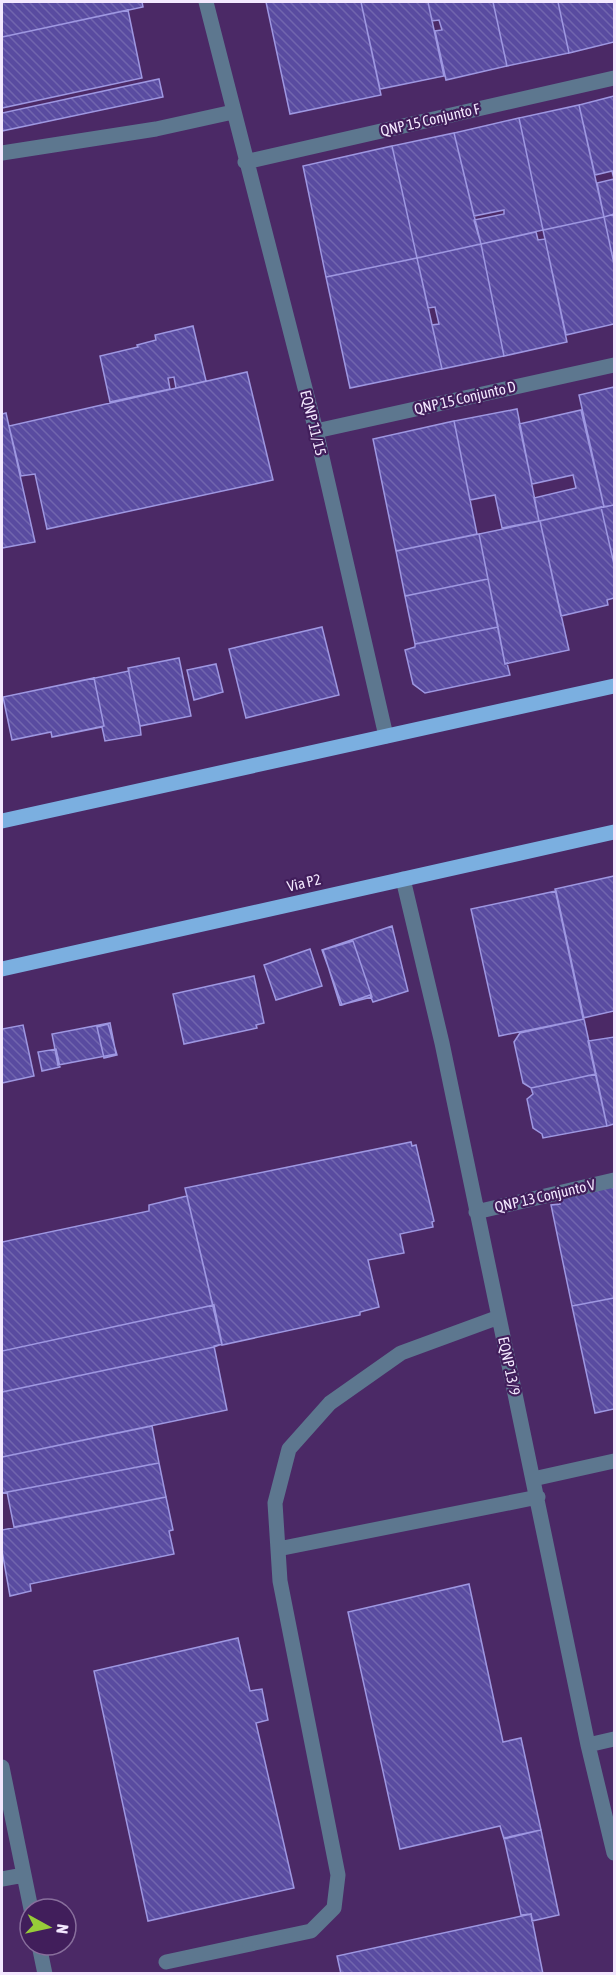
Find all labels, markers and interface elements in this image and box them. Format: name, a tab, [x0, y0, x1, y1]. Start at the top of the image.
street label: QNP 15 Conjunto F	[379, 100, 481, 139]
street label: QNP 15 Conjunto D	[412, 378, 517, 417]
street label: EQNP 11/15	[297, 388, 330, 457]
street label: Via P2	[285, 870, 322, 895]
street label: QNP 13 Conjunto V	[493, 1176, 598, 1215]
street label: EQNP 13/9	[495, 1335, 524, 1397]
north arrow	[18, 1897, 78, 1957]
text: N	[53, 1923, 72, 1935]

